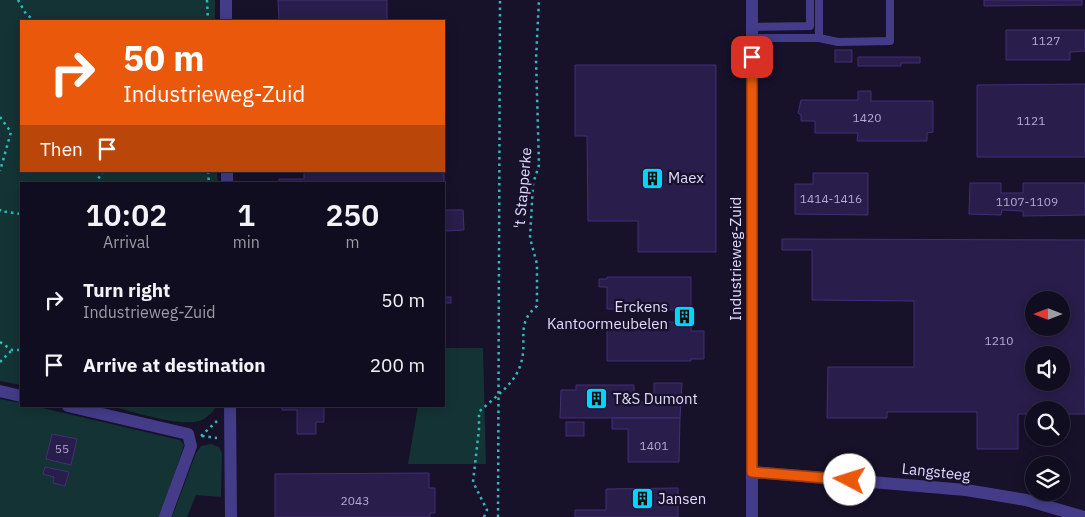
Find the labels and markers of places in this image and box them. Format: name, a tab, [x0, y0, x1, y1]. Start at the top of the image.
pin	[731, 36, 773, 78]
building icon: Maex	[640, 166, 664, 190]
place label: Maex	[668, 168, 704, 187]
place label: Erckens Kantoormeubelen	[547, 297, 668, 333]
building icon: Erckens Kantoormeubelen	[672, 304, 696, 328]
building icon: T&S Dumont	[585, 387, 609, 411]
place label: T&S Dumont	[613, 389, 698, 408]
building icon: Jansen	[630, 487, 654, 511]
place label: Jansen	[658, 489, 706, 508]

